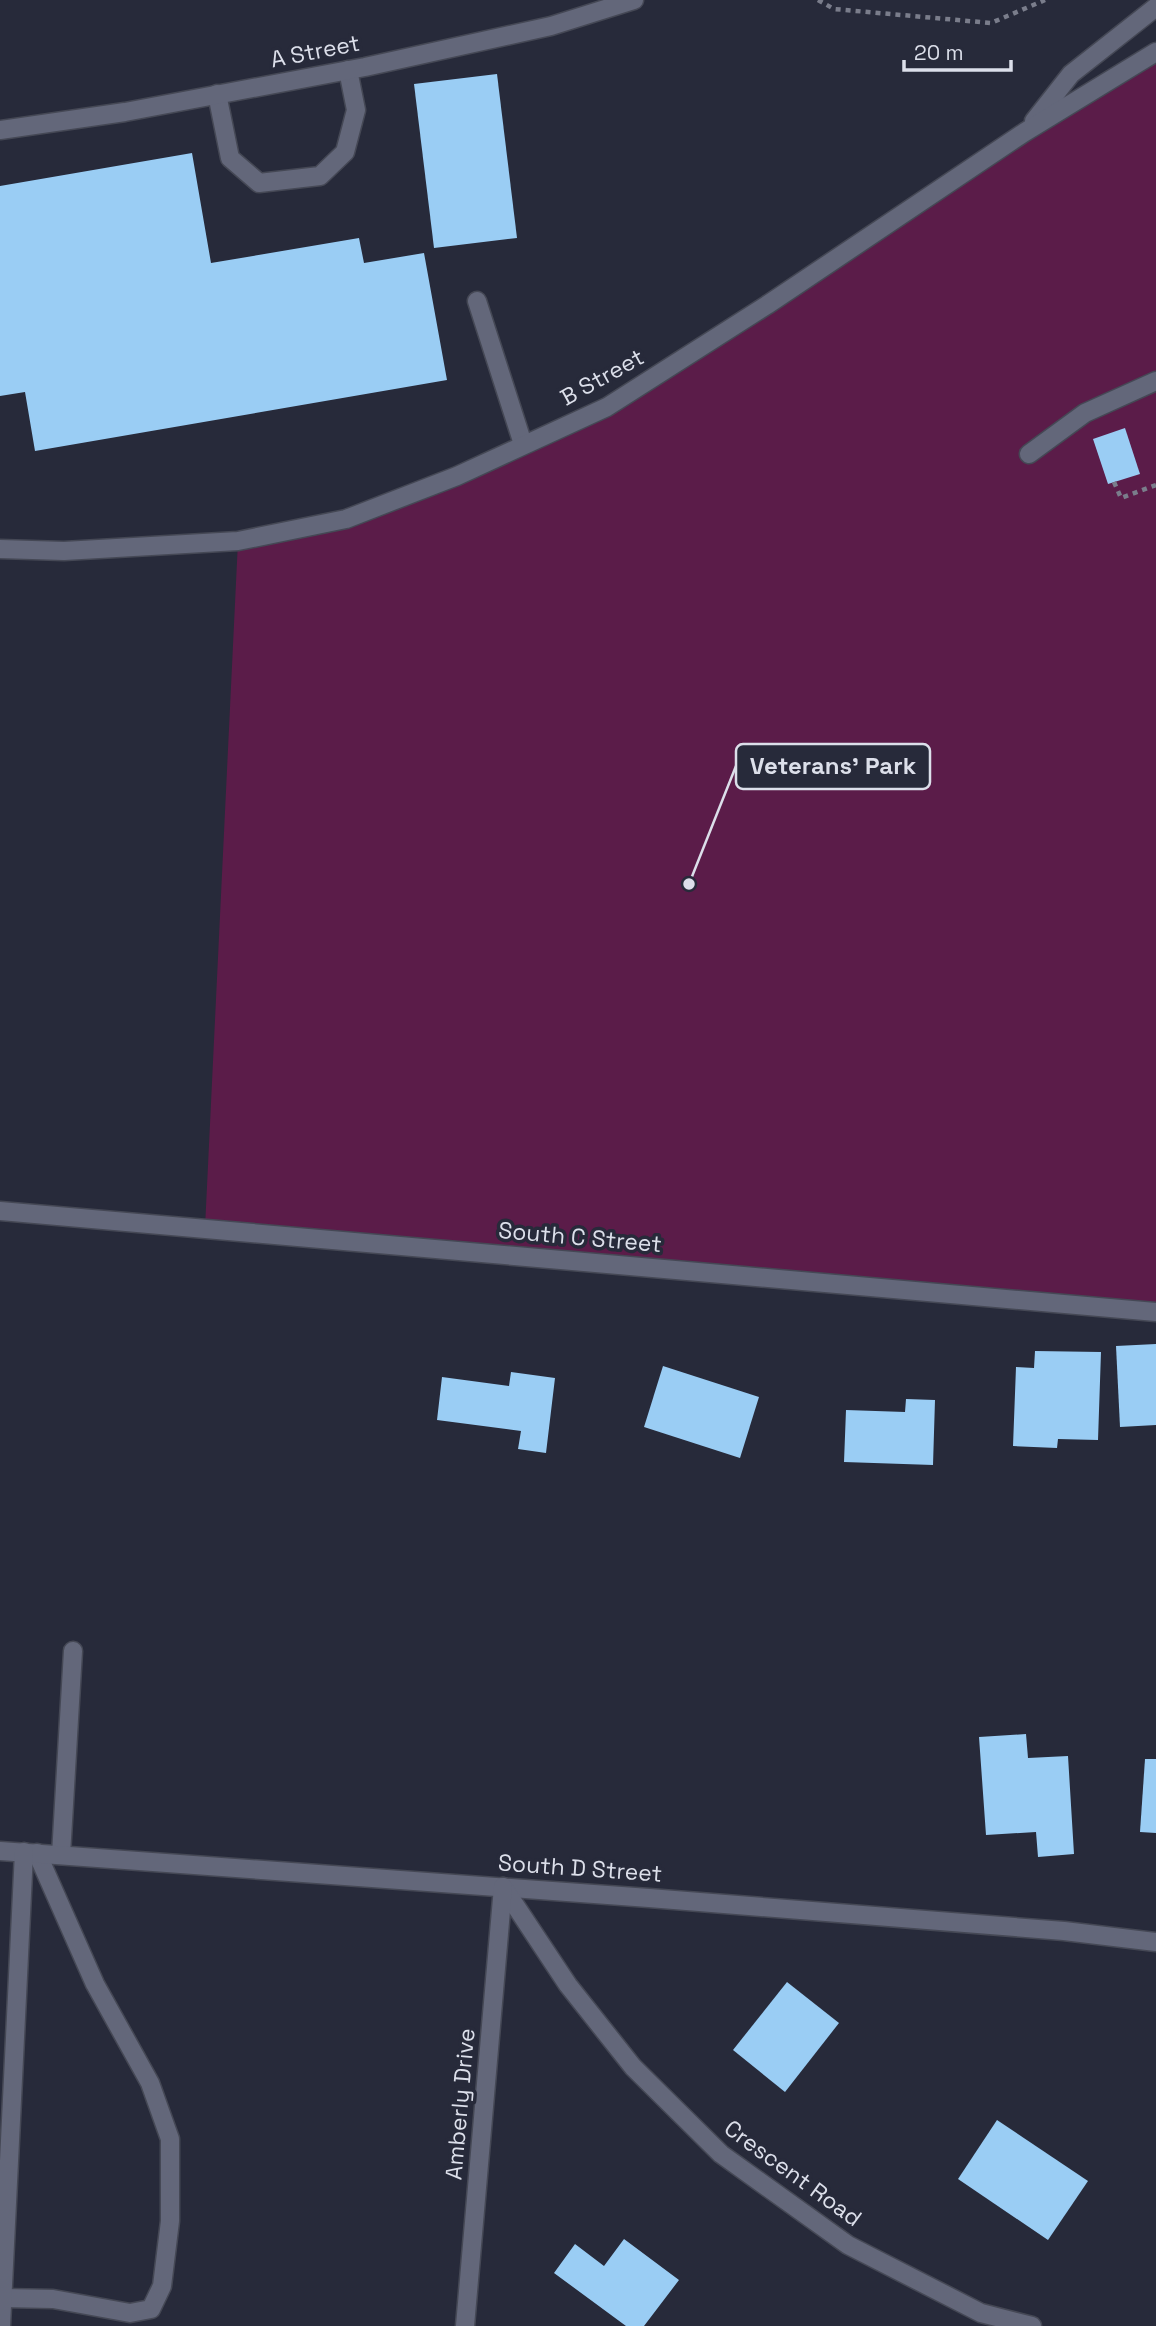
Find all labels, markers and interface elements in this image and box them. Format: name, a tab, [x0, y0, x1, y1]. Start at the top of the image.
street label: A Street	[268, 28, 362, 74]
scale bar	[904, 28, 1011, 72]
text: 20 m	[914, 39, 964, 66]
street label: B Street	[555, 342, 649, 412]
callout: Veterans’ Park	[736, 744, 930, 789]
text: Veterans’ Park	[750, 750, 917, 781]
street label: South C Street	[497, 1215, 663, 1259]
street label: South D Street	[497, 1847, 663, 1889]
street label: Amberly Drive	[438, 2027, 482, 2181]
street label: Crescent Road	[718, 2113, 868, 2233]

